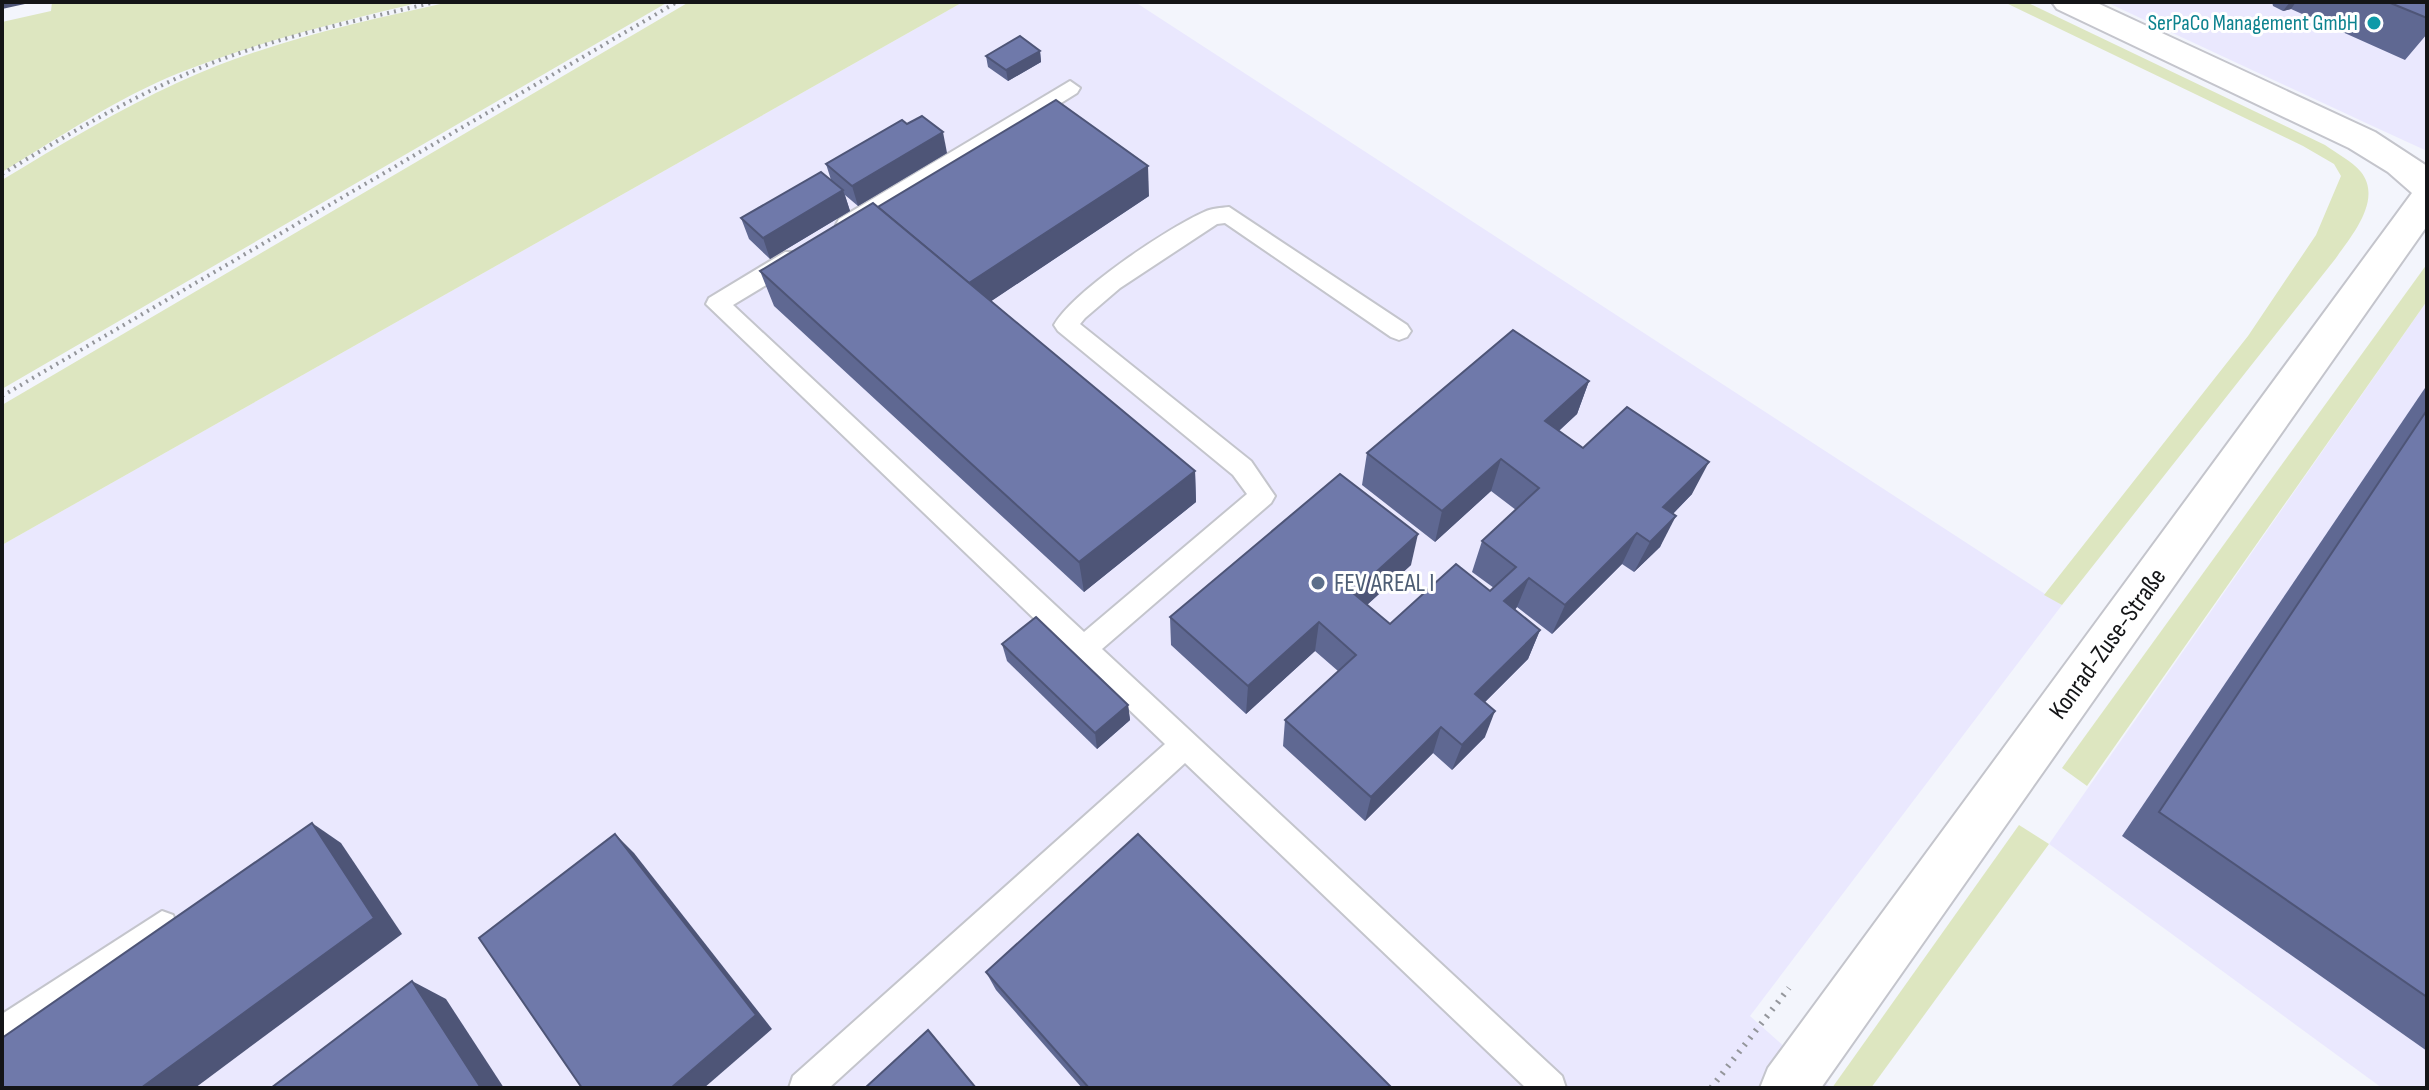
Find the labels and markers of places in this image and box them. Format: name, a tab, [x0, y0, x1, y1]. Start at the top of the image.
place label: SerPaCo Management GmbH	[2148, 10, 2358, 37]
marker: SerPaCo Management GmbH	[2365, 14, 2383, 32]
place label: FEV AREAL I	[1334, 568, 1435, 599]
marker: FEV AREAL I	[1309, 574, 1327, 592]

